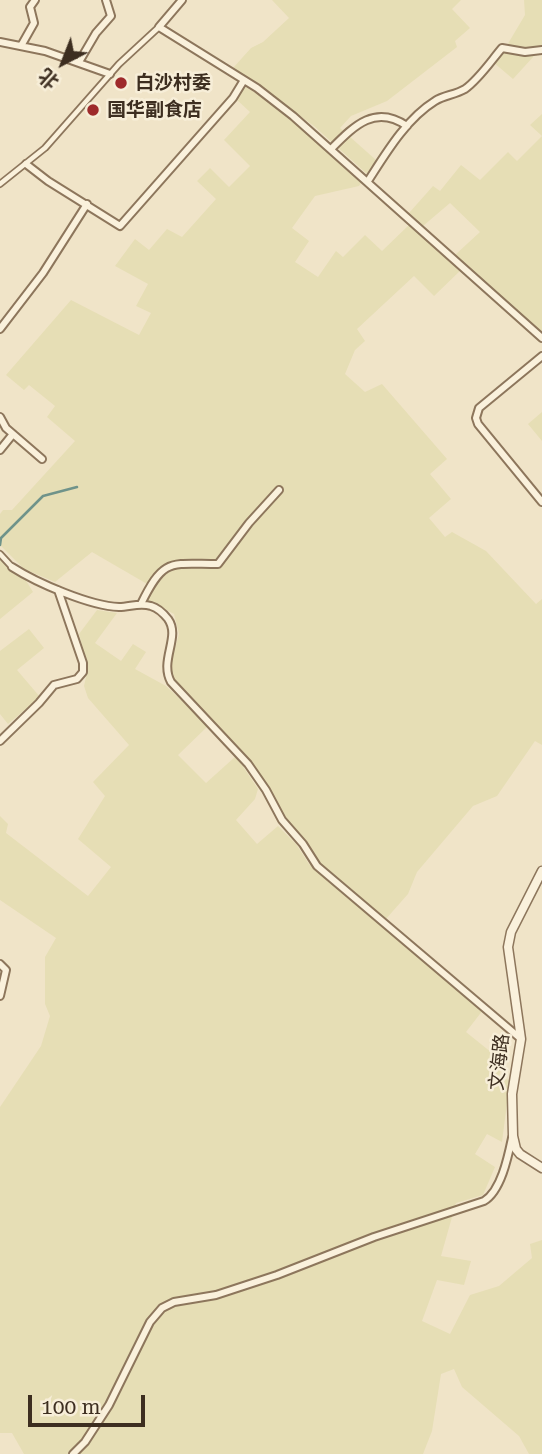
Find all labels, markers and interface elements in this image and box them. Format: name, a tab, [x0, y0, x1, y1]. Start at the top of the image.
north arrow	[28, 28, 98, 98]
text: 北	[34, 64, 63, 94]
place label: 白沙村委	[135, 72, 211, 94]
marker: 白沙村委	[113, 75, 129, 91]
place label: 国华副食店	[107, 99, 202, 121]
marker: 国华副食店	[85, 102, 101, 118]
street label: 文海路	[486, 1032, 514, 1092]
scale bar	[32, 1380, 149, 1424]
text: 100 m	[41, 1395, 101, 1419]

